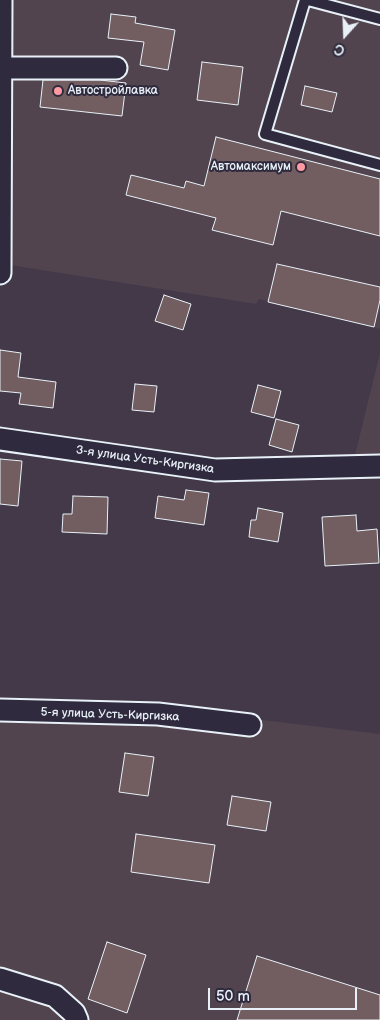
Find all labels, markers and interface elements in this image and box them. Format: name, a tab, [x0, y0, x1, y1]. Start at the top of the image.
north arrow	[320, 10, 370, 60]
text: С	[332, 40, 347, 59]
place label: Автостройлавка	[68, 84, 158, 98]
marker: Автостройлавка	[52, 85, 64, 97]
place label: Автомаксимум	[211, 160, 291, 174]
marker: Автомаксимум	[295, 161, 307, 173]
street label: 3-я улица Усть-Киргизка	[75, 443, 215, 477]
street label: 5-я улица Усть-Киргизка	[40, 705, 180, 725]
scale bar	[210, 978, 359, 1010]
text: 50 m	[216, 987, 250, 1006]

